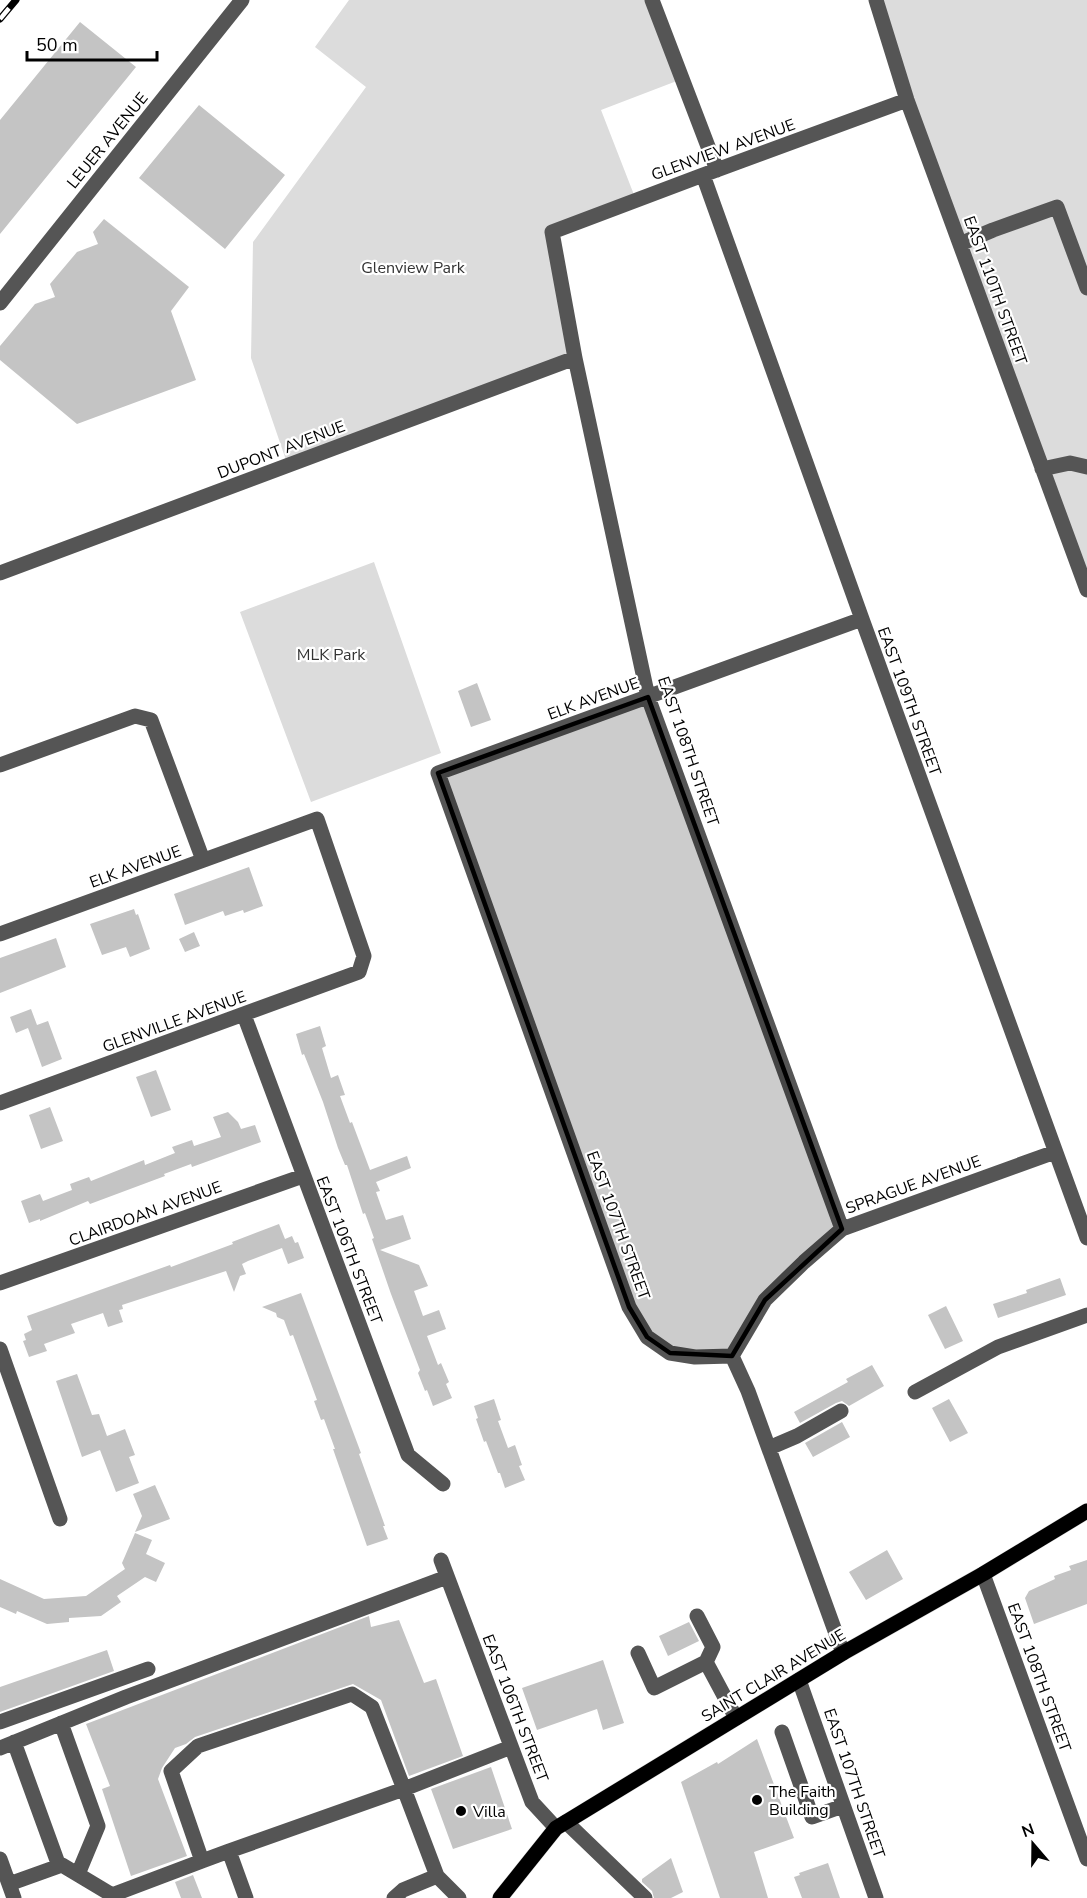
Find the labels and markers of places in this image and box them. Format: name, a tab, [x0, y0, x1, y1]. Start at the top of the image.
place label: The Faith Building	[769, 1781, 836, 1821]
marker: The Faith Building	[750, 1793, 764, 1807]
place label: Villa	[472, 1801, 506, 1823]
marker: Villa	[454, 1804, 468, 1818]

